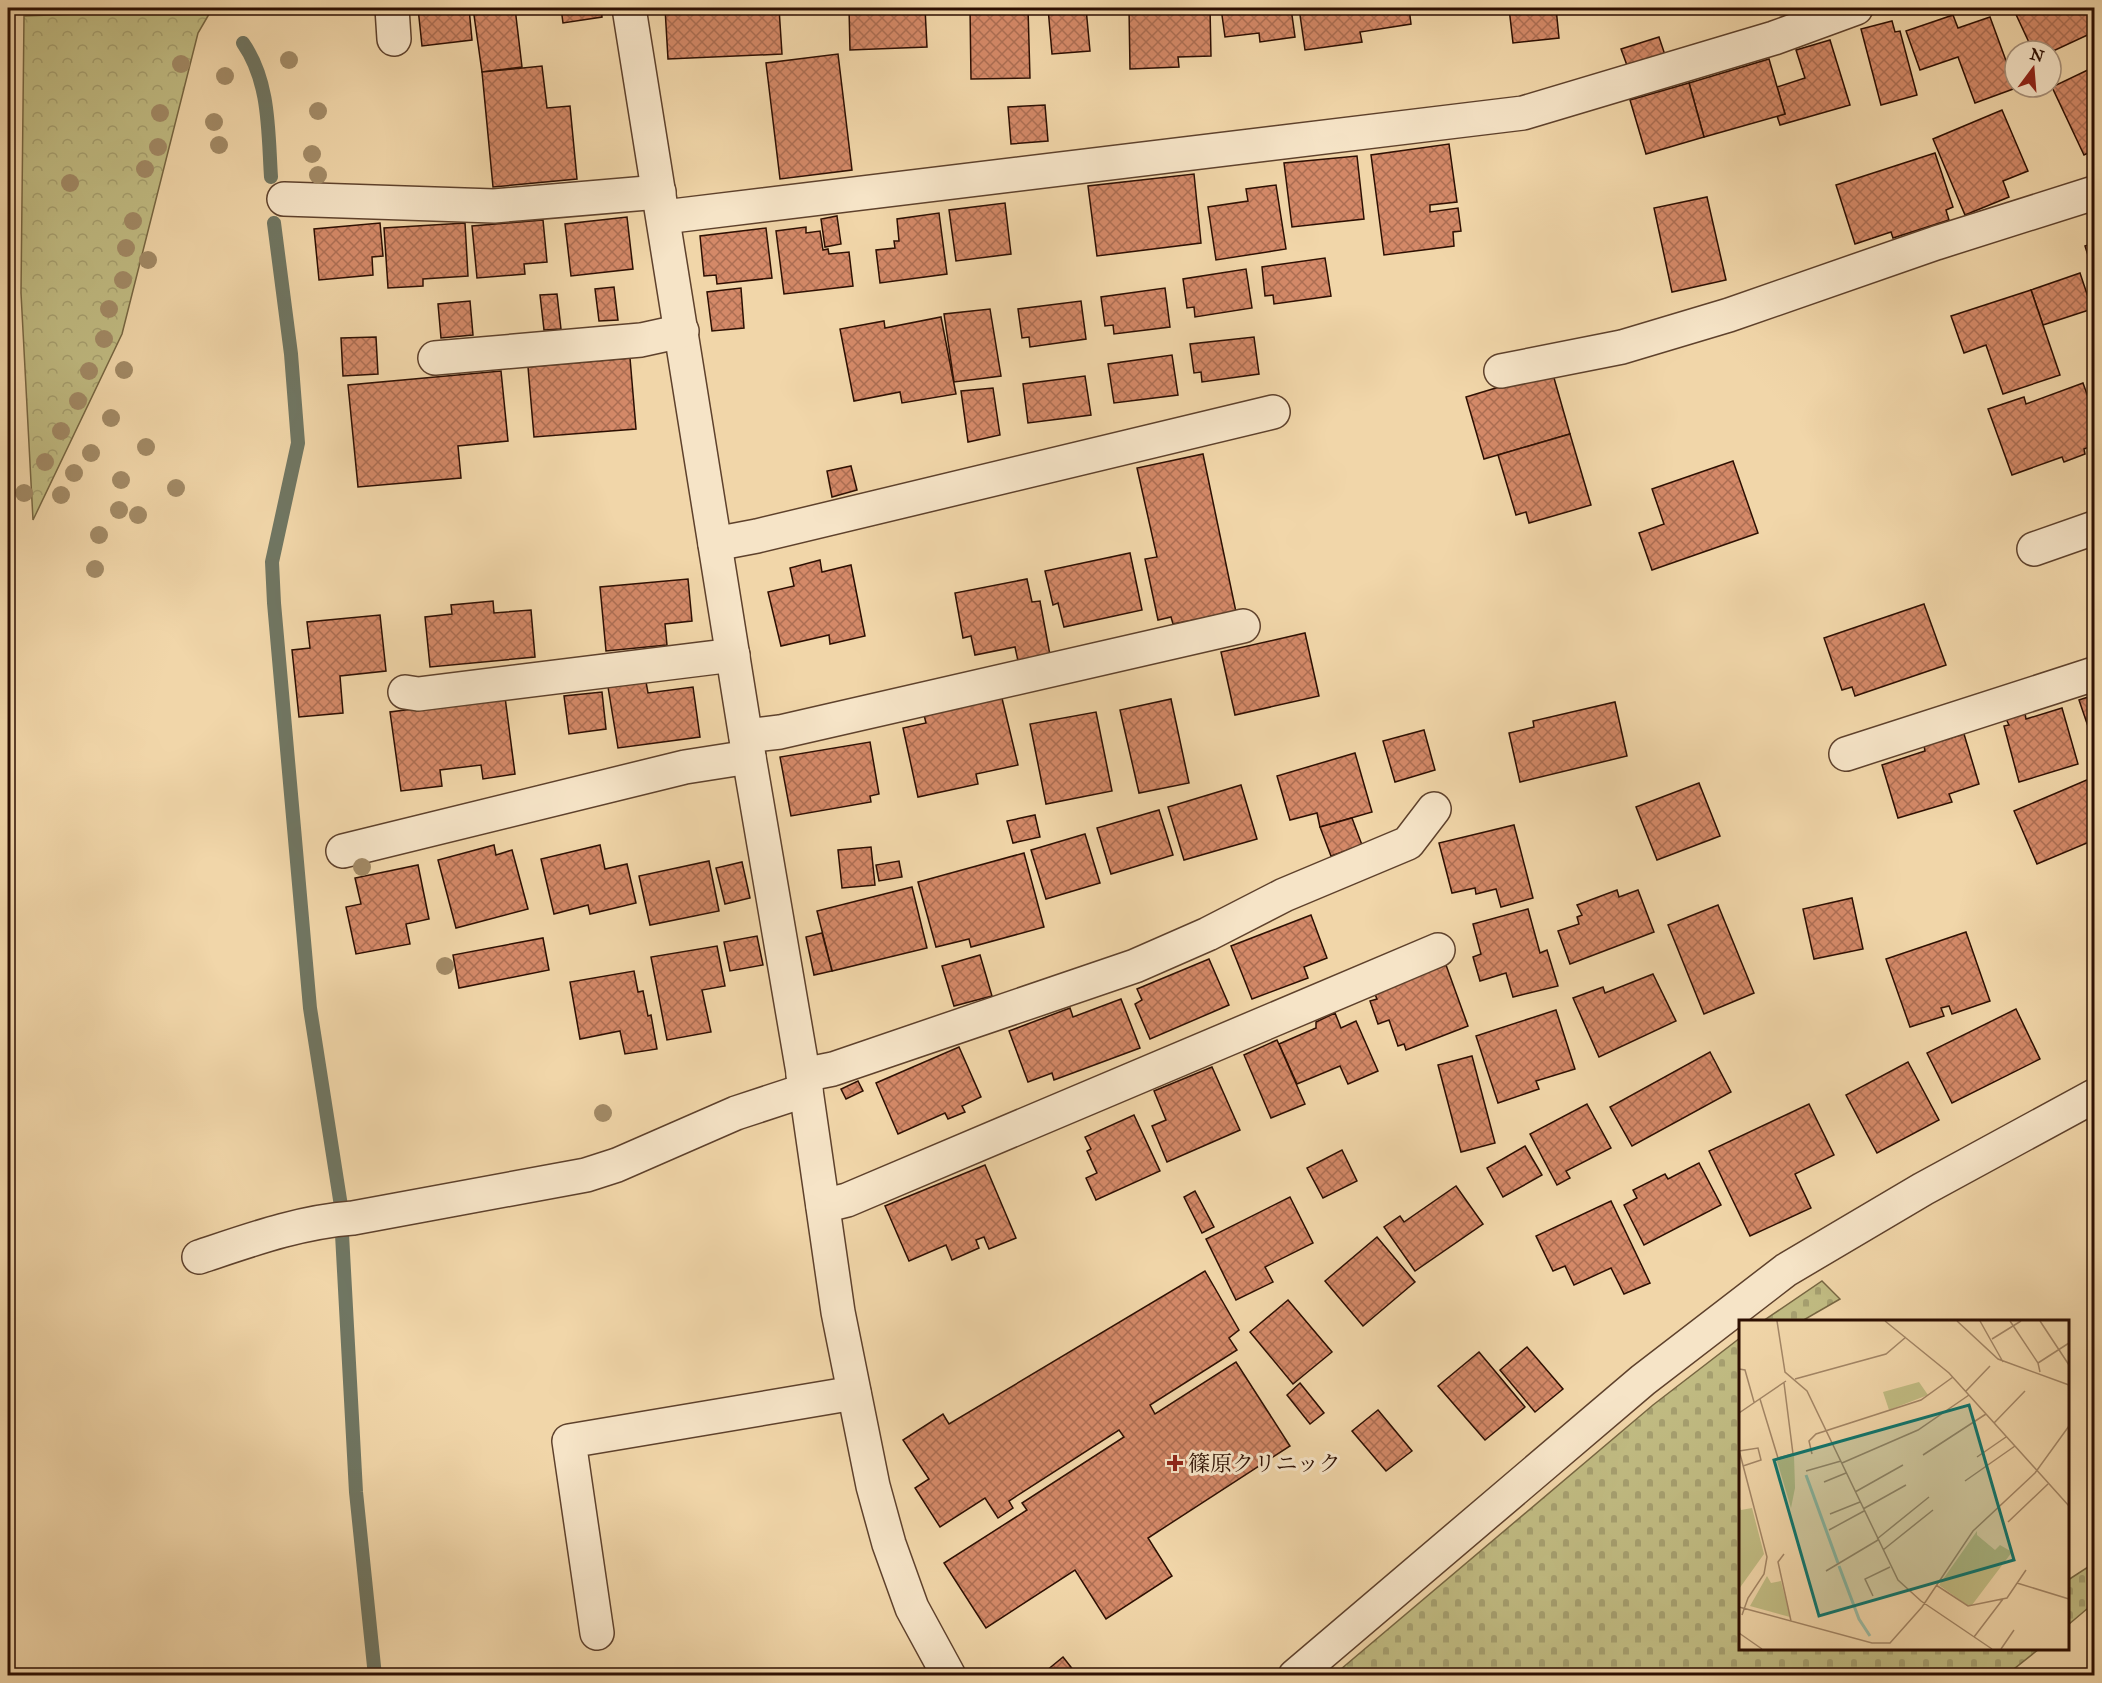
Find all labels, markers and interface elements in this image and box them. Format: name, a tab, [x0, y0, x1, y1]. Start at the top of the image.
north arrow	[2003, 39, 2063, 99]
text: N	[2028, 44, 2047, 66]
inset map	[1739, 1320, 2069, 1650]
place label: 篠原クリニック	[1188, 1450, 1341, 1477]
marker: 篠原クリニック	[1166, 1454, 1184, 1472]

